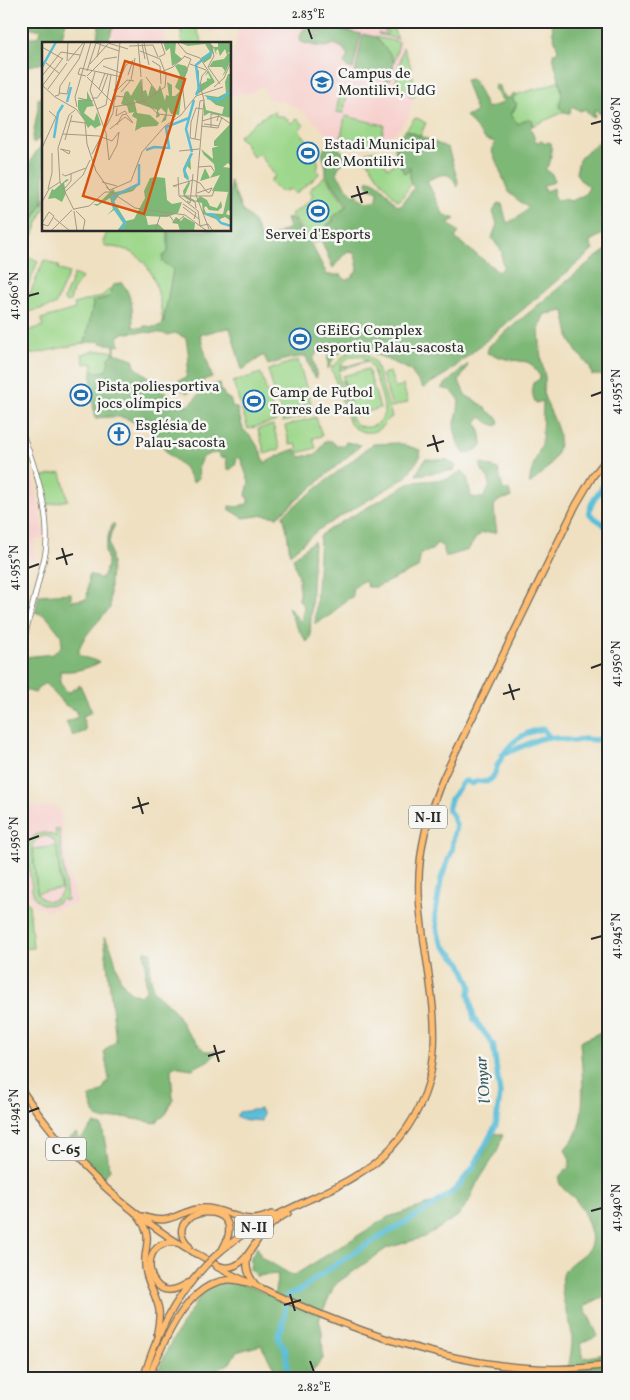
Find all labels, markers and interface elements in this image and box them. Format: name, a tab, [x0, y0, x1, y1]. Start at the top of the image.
text: 2.83°E	[291, 7, 325, 23]
inset map	[42, 42, 231, 231]
place label: Campus de Montilivi, UdG	[338, 64, 436, 102]
school or university icon: Campus de Montilivi, UdG	[310, 70, 334, 94]
text: 41.960°N	[609, 97, 625, 145]
place label: Estadi Municipal de Montilivi	[324, 135, 436, 173]
sports icon: Estadi Municipal de Montilivi	[296, 141, 320, 165]
sports icon: Servei d'Esports	[306, 199, 330, 223]
place label: Servei d'Esports	[265, 225, 371, 246]
text: 41.960°N	[7, 272, 23, 320]
place label: GEiEG Complex esportiu Palau-sacosta	[316, 321, 464, 359]
sports icon: GEiEG Complex esportiu Palau-sacosta	[288, 327, 312, 351]
text: 41.955°N	[609, 369, 625, 415]
place label: Pista poliesportiva jocs olímpics	[97, 377, 219, 415]
sports icon: Pista poliesportiva jocs olímpics	[69, 383, 93, 407]
place label: Camp de Futbol Torres de Palau	[270, 383, 373, 421]
sports icon: Camp de Futbol Torres de Palau	[242, 389, 266, 413]
place label: Església de Palau-sacosta	[135, 416, 226, 454]
church icon: Església de Palau-sacosta	[107, 422, 131, 446]
text: 41.955°N	[7, 545, 23, 591]
text: 41.950°N	[609, 641, 625, 687]
road number: N-II	[409, 806, 447, 829]
text: 41.950°N	[7, 817, 23, 863]
text: 41.945°N	[609, 913, 625, 959]
water label: l'Onyar	[471, 1055, 497, 1104]
text: 41.945°N	[7, 1089, 23, 1135]
road number: C-65	[46, 1138, 86, 1160]
text: 41.940°N	[609, 1184, 625, 1232]
road number: N-II	[235, 1216, 273, 1238]
text: 2.82°E	[297, 1380, 331, 1396]

